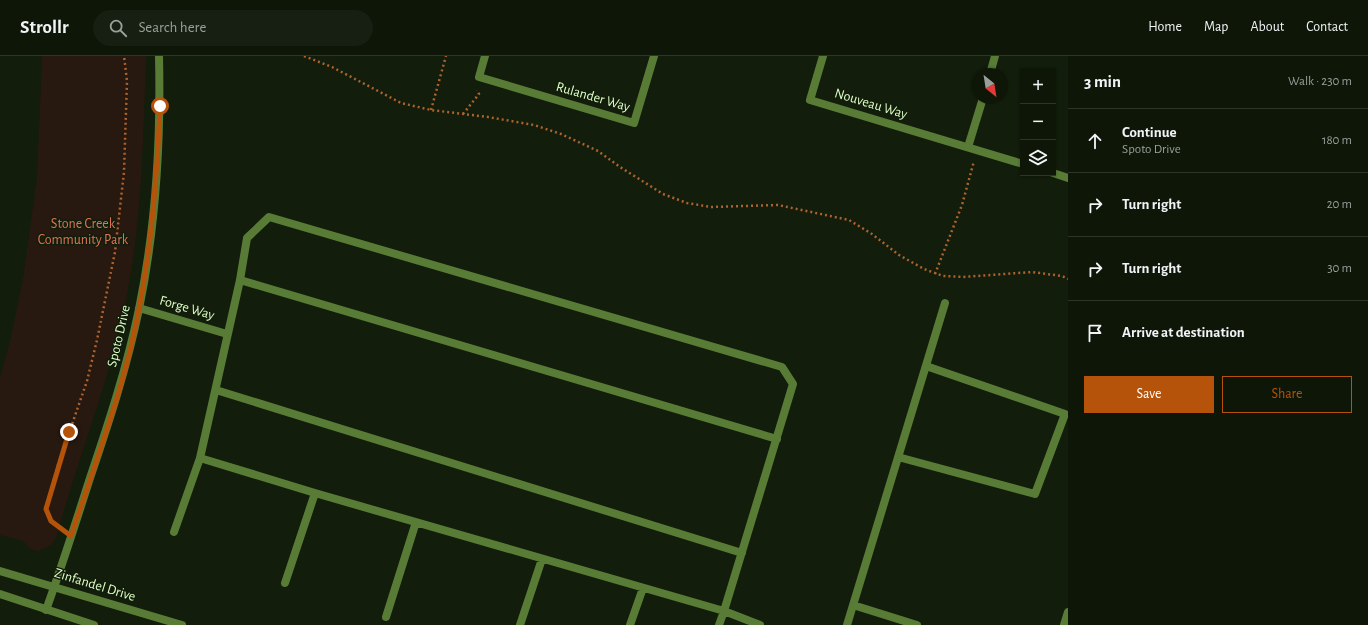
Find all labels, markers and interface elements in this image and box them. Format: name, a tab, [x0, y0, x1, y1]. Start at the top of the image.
search box	[93, 10, 373, 46]
icon: search	[107, 17, 129, 39]
text: Strollr	[20, 18, 69, 37]
text: Search here	[139, 20, 206, 35]
text: Home	[1148, 20, 1182, 34]
text: Map	[1204, 20, 1228, 34]
text: About	[1250, 20, 1284, 34]
text: Contact	[1306, 20, 1348, 34]
north arrow	[972, 68, 1008, 104]
map controls	[1020, 68, 1056, 176]
button: +	[1020, 68, 1056, 104]
text: 3 min	[1084, 73, 1121, 90]
text: Walk · 230 m	[1288, 75, 1352, 88]
street label: Rulander Way	[554, 80, 632, 114]
street label: Nouveau Way	[833, 86, 909, 122]
route start	[151, 97, 169, 115]
button: −	[1020, 104, 1056, 140]
text: Continue	[1122, 125, 1177, 140]
icon: ahead	[1084, 130, 1106, 152]
text: 180 m	[1322, 134, 1352, 147]
button: layers	[1020, 140, 1056, 176]
text: Spoto Drive	[1122, 143, 1181, 156]
icon: right	[1084, 194, 1106, 216]
text: Turn right	[1122, 197, 1181, 212]
text: 20 m	[1327, 198, 1352, 211]
park label: Stone Creek Community Park	[38, 217, 129, 247]
icon: right	[1084, 258, 1106, 280]
text: Turn right	[1122, 261, 1181, 276]
text: 30 m	[1327, 262, 1352, 275]
street label: Forge Way	[158, 293, 216, 323]
street label: Spoto Drive	[105, 304, 133, 368]
icon: arrive	[1084, 322, 1106, 344]
text: Arrive at destination	[1122, 325, 1245, 340]
button: Save	[1084, 376, 1214, 413]
button: Share	[1222, 376, 1352, 413]
route end	[60, 423, 78, 441]
street label: Zinfandel Drive	[53, 566, 137, 604]

